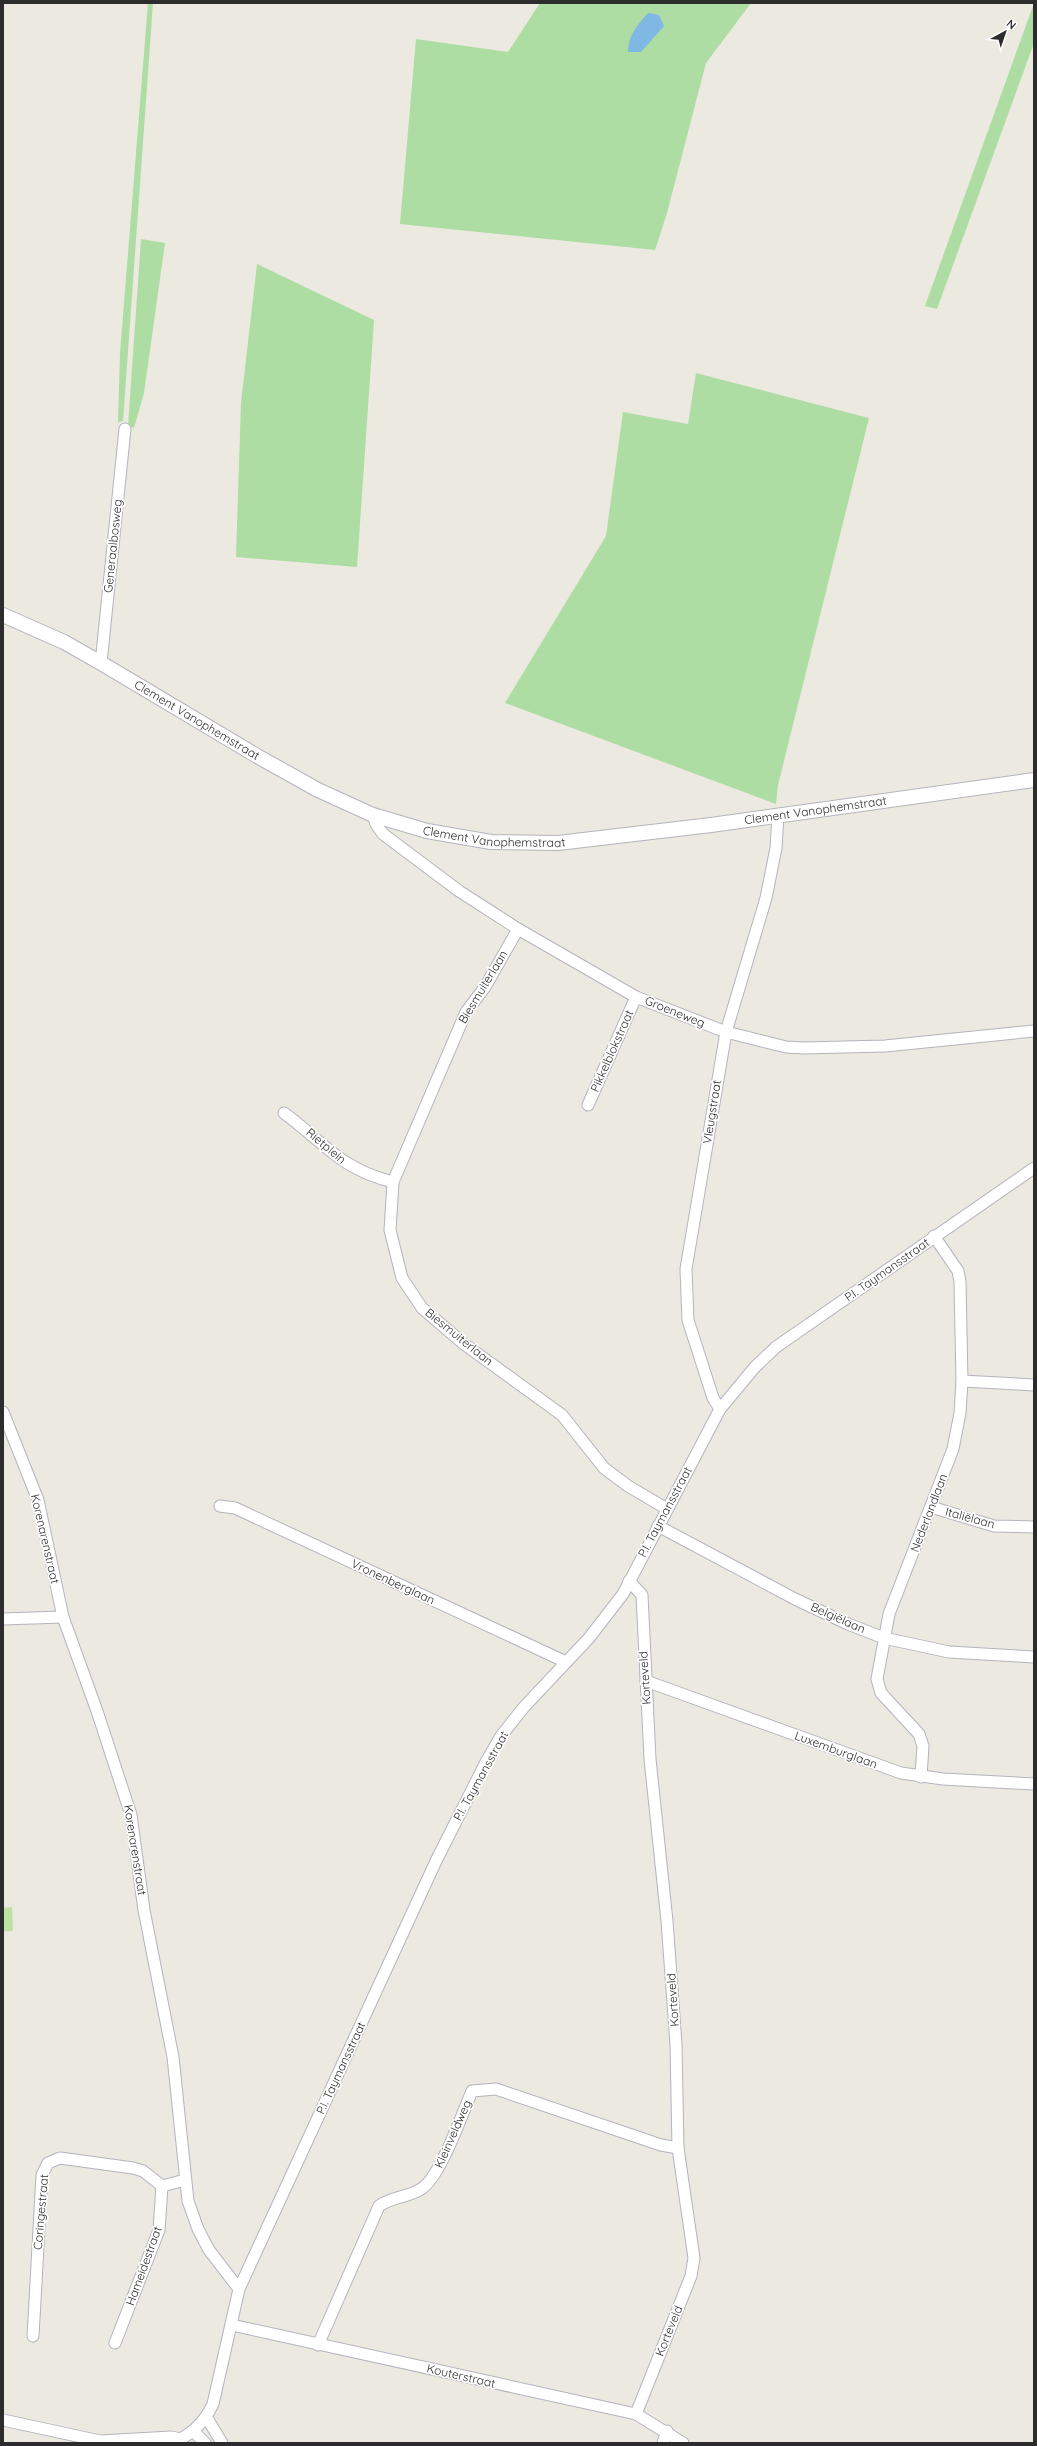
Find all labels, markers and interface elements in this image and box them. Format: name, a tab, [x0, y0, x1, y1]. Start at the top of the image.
north arrow	[985, 12, 1025, 52]
text: N	[1004, 16, 1019, 32]
street label: Generaalbosweg	[100, 498, 125, 594]
street label: Clement Vanophemstraat	[132, 677, 263, 763]
street label: Clement Vanophemstraat	[743, 793, 888, 827]
street label: Clement Vanophemstraat	[421, 822, 566, 850]
street label: Biesmuiterlaan	[455, 947, 510, 1026]
street label: Groeneweg	[643, 993, 708, 1030]
street label: Pikkelblokstraat	[587, 1007, 636, 1094]
street label: Vleugstraat	[699, 1079, 724, 1145]
street label: Rietplein	[303, 1125, 349, 1167]
street label: P.I. Taymansstraat	[841, 1235, 932, 1305]
street label: Biesmuiterlaan	[422, 1305, 496, 1369]
street label: P.I. Taymansstraat	[634, 1464, 695, 1560]
street label: Nederlandlaan	[907, 1471, 950, 1554]
street label: Korenarenstraat	[28, 1493, 63, 1585]
street label: Italiëlaan	[944, 1504, 997, 1531]
street label: Vronenberglaan	[349, 1556, 437, 1607]
street label: Belgiëlaan	[808, 1599, 868, 1636]
street label: Korteveld	[635, 1651, 654, 1705]
street label: P.I. Taymansstraat	[450, 1728, 511, 1823]
street label: Luxemburglaan	[793, 1728, 880, 1771]
street label: Korenarenstraat	[121, 1804, 150, 1896]
street label: Korteveld	[663, 1973, 682, 2027]
street label: P.I. Taymansstraat	[313, 2019, 369, 2116]
street label: Kleinveldweg	[431, 2097, 474, 2170]
street label: Coringestraat	[30, 2173, 51, 2251]
street label: Hameidestraat	[122, 2224, 165, 2307]
street label: Korteveld	[652, 2303, 685, 2358]
street label: Kouterstraat	[425, 2360, 497, 2391]

